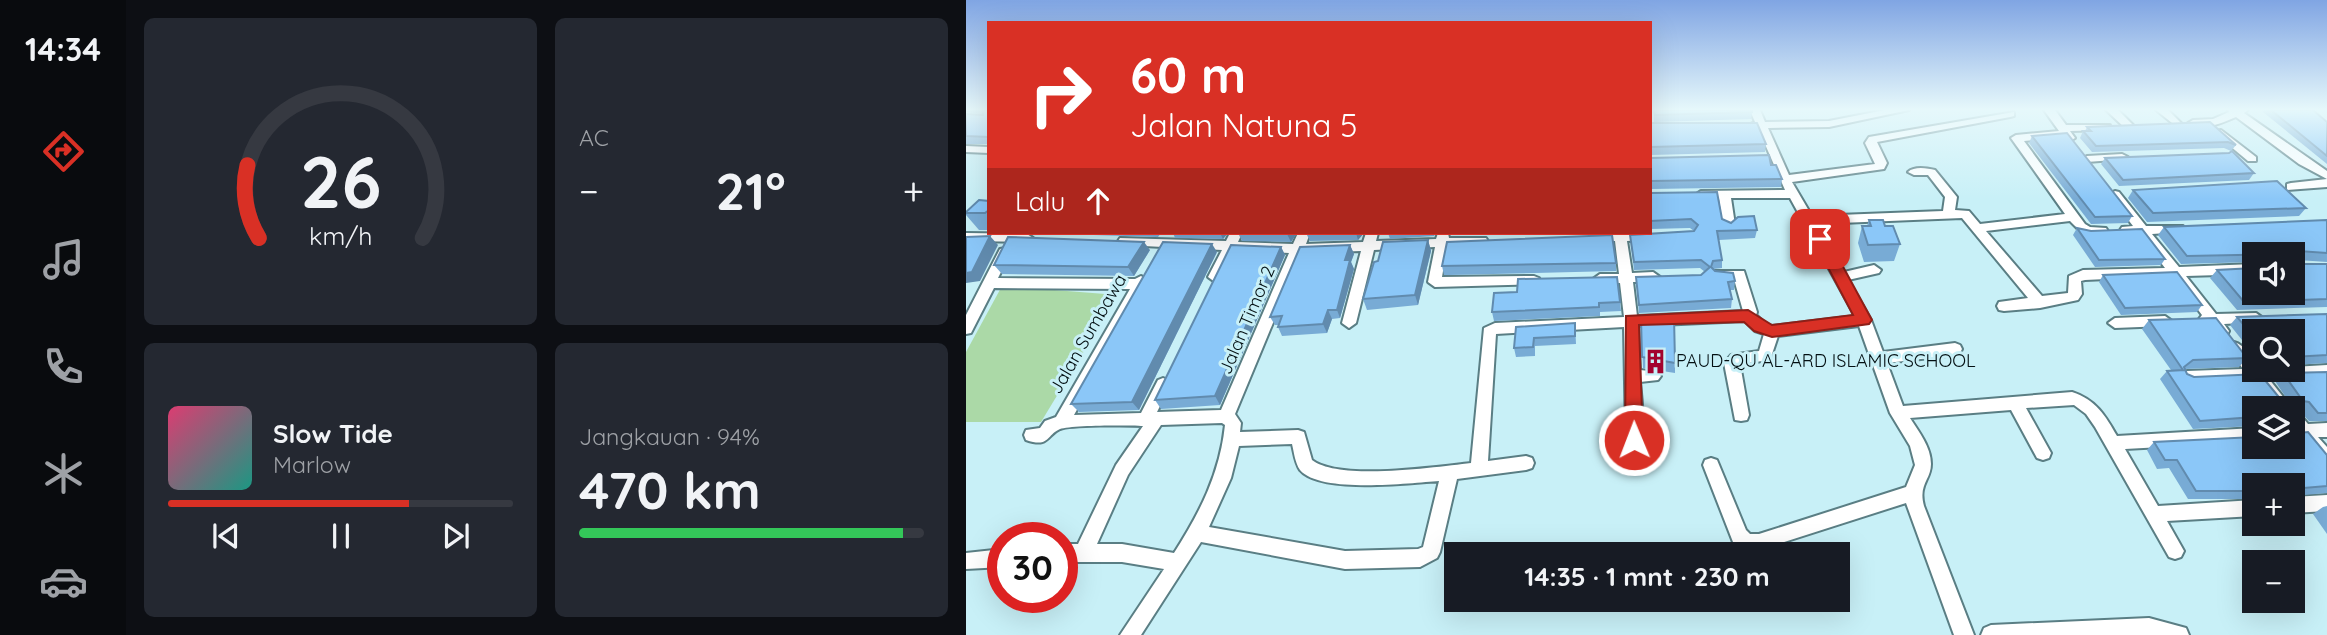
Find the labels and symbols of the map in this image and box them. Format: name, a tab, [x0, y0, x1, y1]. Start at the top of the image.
pin	[1790, 209, 1850, 269]
street label: Jalan Timor 2	[1213, 262, 1280, 377]
street label: Jalan Sumbawa	[1044, 270, 1131, 398]
building icon: PAUD-QU AL-ARD ISLAMIC SCHOOL	[1642, 347, 1670, 375]
place label: PAUD-QU AL-ARD ISLAMIC SCHOOL	[1676, 349, 1976, 372]
position arrow	[1597, 403, 1671, 477]
speed limit sign: 30	[987, 522, 1078, 613]

